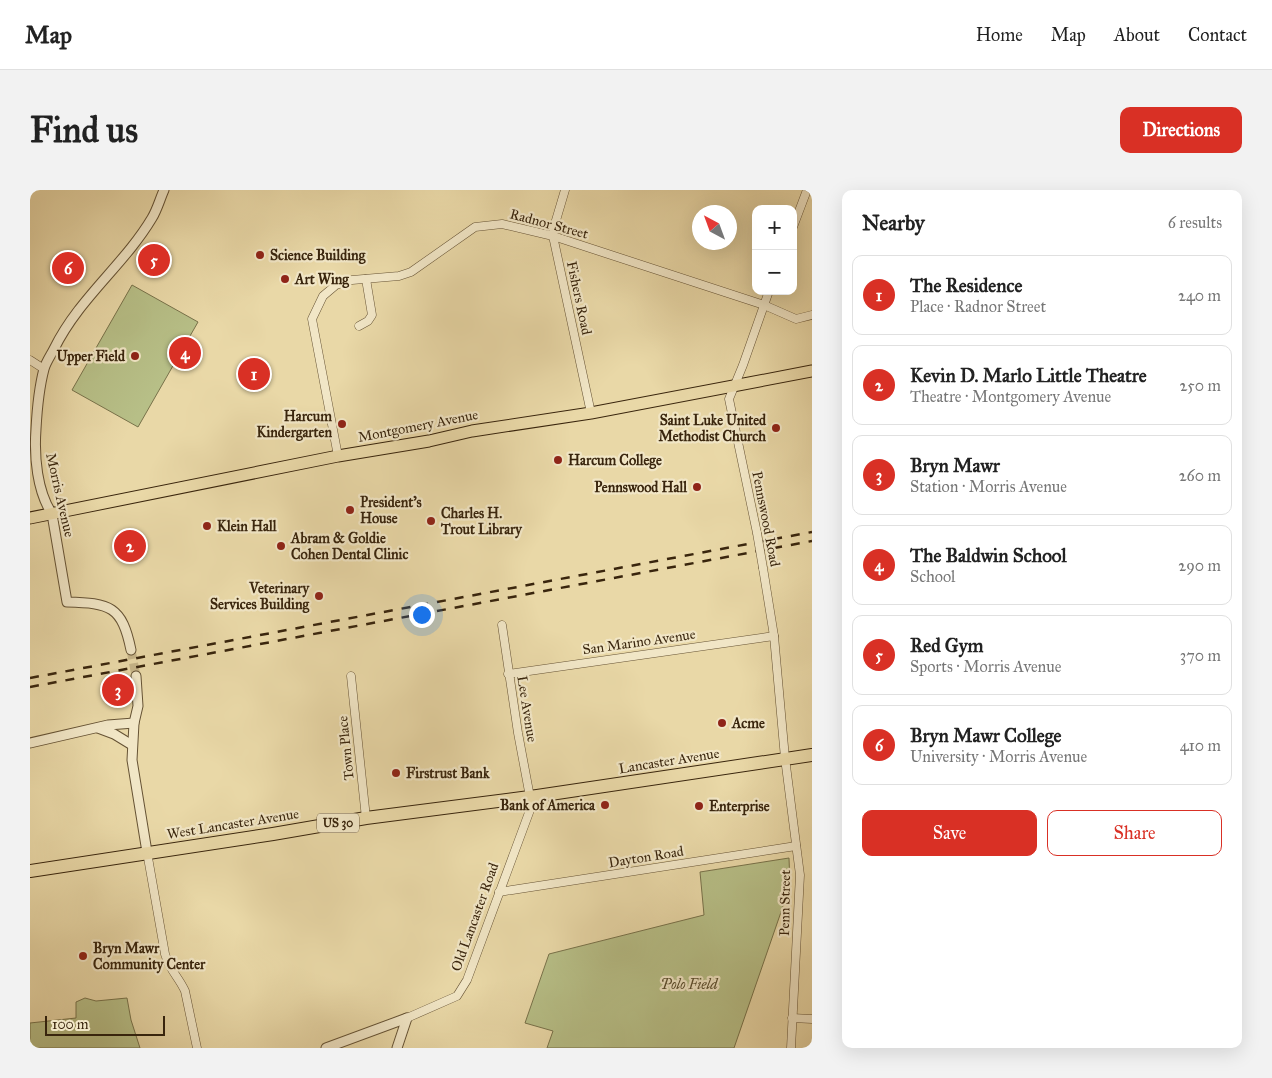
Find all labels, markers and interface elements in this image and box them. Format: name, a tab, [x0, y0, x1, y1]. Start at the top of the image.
text: Map	[25, 20, 72, 50]
text: Home	[976, 24, 1023, 46]
text: Map	[1051, 24, 1086, 46]
text: About	[1114, 24, 1160, 46]
text: Contact	[1188, 24, 1247, 46]
button: Directions	[1120, 107, 1242, 153]
text: Find us	[30, 109, 138, 152]
street label: Radnor Street	[508, 205, 590, 243]
north arrow	[692, 205, 737, 250]
map controls	[752, 205, 797, 295]
button: +	[752, 205, 797, 250]
text: Nearby	[862, 210, 925, 236]
text: 6 results	[1168, 213, 1222, 232]
pin: 5	[138, 241, 170, 279]
place label: Science Building	[270, 247, 366, 265]
pin: 6	[52, 249, 84, 287]
marker: Science Building	[254, 249, 266, 261]
button: −	[752, 250, 797, 295]
street label: Fishers Road	[563, 260, 595, 336]
place label: Art Wing	[294, 271, 349, 289]
marker: Art Wing	[279, 273, 291, 285]
text: The Residence	[910, 274, 1022, 297]
text: 1	[876, 286, 882, 305]
text: 240 m	[1178, 286, 1221, 305]
text: Place · Radnor Street	[910, 297, 1046, 316]
pin: 4	[169, 334, 201, 372]
place label: Upper Field	[57, 348, 126, 366]
marker: Upper Field	[129, 350, 141, 362]
pin: 1	[238, 355, 270, 393]
text: Kevin D. Marlo Little Theatre	[910, 364, 1147, 387]
text: 2	[875, 376, 883, 395]
text: 250 m	[1180, 376, 1221, 395]
text: Theatre · Montgomery Avenue	[910, 387, 1111, 406]
street label: Montgomery Avenue	[357, 406, 480, 446]
place label: Harcum Kindergarten	[256, 408, 332, 442]
place label: Saint Luke United Methodist Church	[658, 412, 767, 445]
marker: Harcum Kindergarten	[336, 418, 348, 430]
marker: Saint Luke United Methodist Church	[770, 422, 782, 434]
street label: Morris Avenue	[42, 451, 78, 539]
place label: Harcum College	[568, 452, 662, 470]
marker: Harcum College	[552, 454, 564, 466]
text: Bryn Mawr	[910, 454, 1000, 477]
text: 3	[876, 466, 882, 485]
text: 260 m	[1179, 466, 1221, 485]
street label: Pennswood Road	[748, 470, 784, 568]
text: Station · Morris Avenue	[910, 477, 1067, 496]
place label: Pennswood Hall	[594, 479, 688, 496]
marker: Pennswood Hall	[691, 481, 703, 493]
place label: President’s House	[360, 494, 422, 527]
marker: President’s House	[344, 504, 356, 516]
place label: Charles H. Trout Library	[440, 505, 523, 539]
marker: Charles H. Trout Library	[425, 515, 437, 527]
place label: Klein Hall	[217, 518, 278, 535]
marker: Klein Hall	[201, 520, 213, 532]
pin: 2	[114, 527, 146, 565]
place label: Abram & Goldie Cohen Dental Clinic	[290, 530, 408, 563]
marker: Abram & Goldie Cohen Dental Clinic	[275, 540, 287, 552]
text: The Baldwin School	[910, 544, 1067, 567]
text: 4	[875, 556, 883, 575]
text: 290 m	[1178, 556, 1221, 575]
text: School	[910, 567, 955, 586]
place label: Veterinary Services Building	[210, 580, 310, 614]
marker: Veterinary Services Building	[313, 590, 325, 602]
your location	[409, 602, 435, 628]
street label: San Marino Avenue	[581, 626, 697, 658]
text: Red Gym	[910, 634, 984, 657]
text: 5	[875, 646, 883, 665]
text: 370 m	[1180, 646, 1221, 665]
text: Sports · Morris Avenue	[910, 657, 1061, 676]
pin: 3	[102, 671, 134, 709]
street label: Lee Avenue	[513, 675, 541, 744]
street label: Town Place	[334, 715, 358, 781]
place label: Acme	[731, 715, 765, 732]
marker: Acme	[716, 717, 728, 729]
text: Bryn Mawr College	[910, 724, 1062, 747]
text: 6	[875, 736, 883, 755]
text: 410 m	[1180, 736, 1221, 755]
street label: Lancaster Avenue	[617, 745, 721, 777]
text: University · Morris Avenue	[910, 747, 1087, 766]
place label: Firstrust Bank	[406, 765, 490, 782]
marker: Firstrust Bank	[390, 767, 402, 779]
place label: Bank of America	[500, 797, 596, 814]
place label: Enterprise	[709, 798, 770, 816]
marker: Bank of America	[599, 799, 611, 811]
marker: Enterprise	[693, 800, 705, 812]
street label: West Lancaster Avenue	[166, 805, 300, 843]
button: Save	[862, 810, 1037, 856]
button: Share	[1047, 810, 1222, 856]
road number: US 30	[317, 814, 359, 832]
street label: Dayton Road	[607, 843, 685, 871]
street label: Old Lancaster Road	[447, 860, 503, 974]
street label: Penn Street	[776, 870, 794, 936]
place label: Bryn Mawr Community Center	[93, 940, 206, 974]
marker: Bryn Mawr Community Center	[77, 950, 89, 962]
park label: Polo Field	[660, 976, 719, 993]
scale bar	[45, 1013, 165, 1036]
text: 100 m	[52, 1016, 89, 1033]

